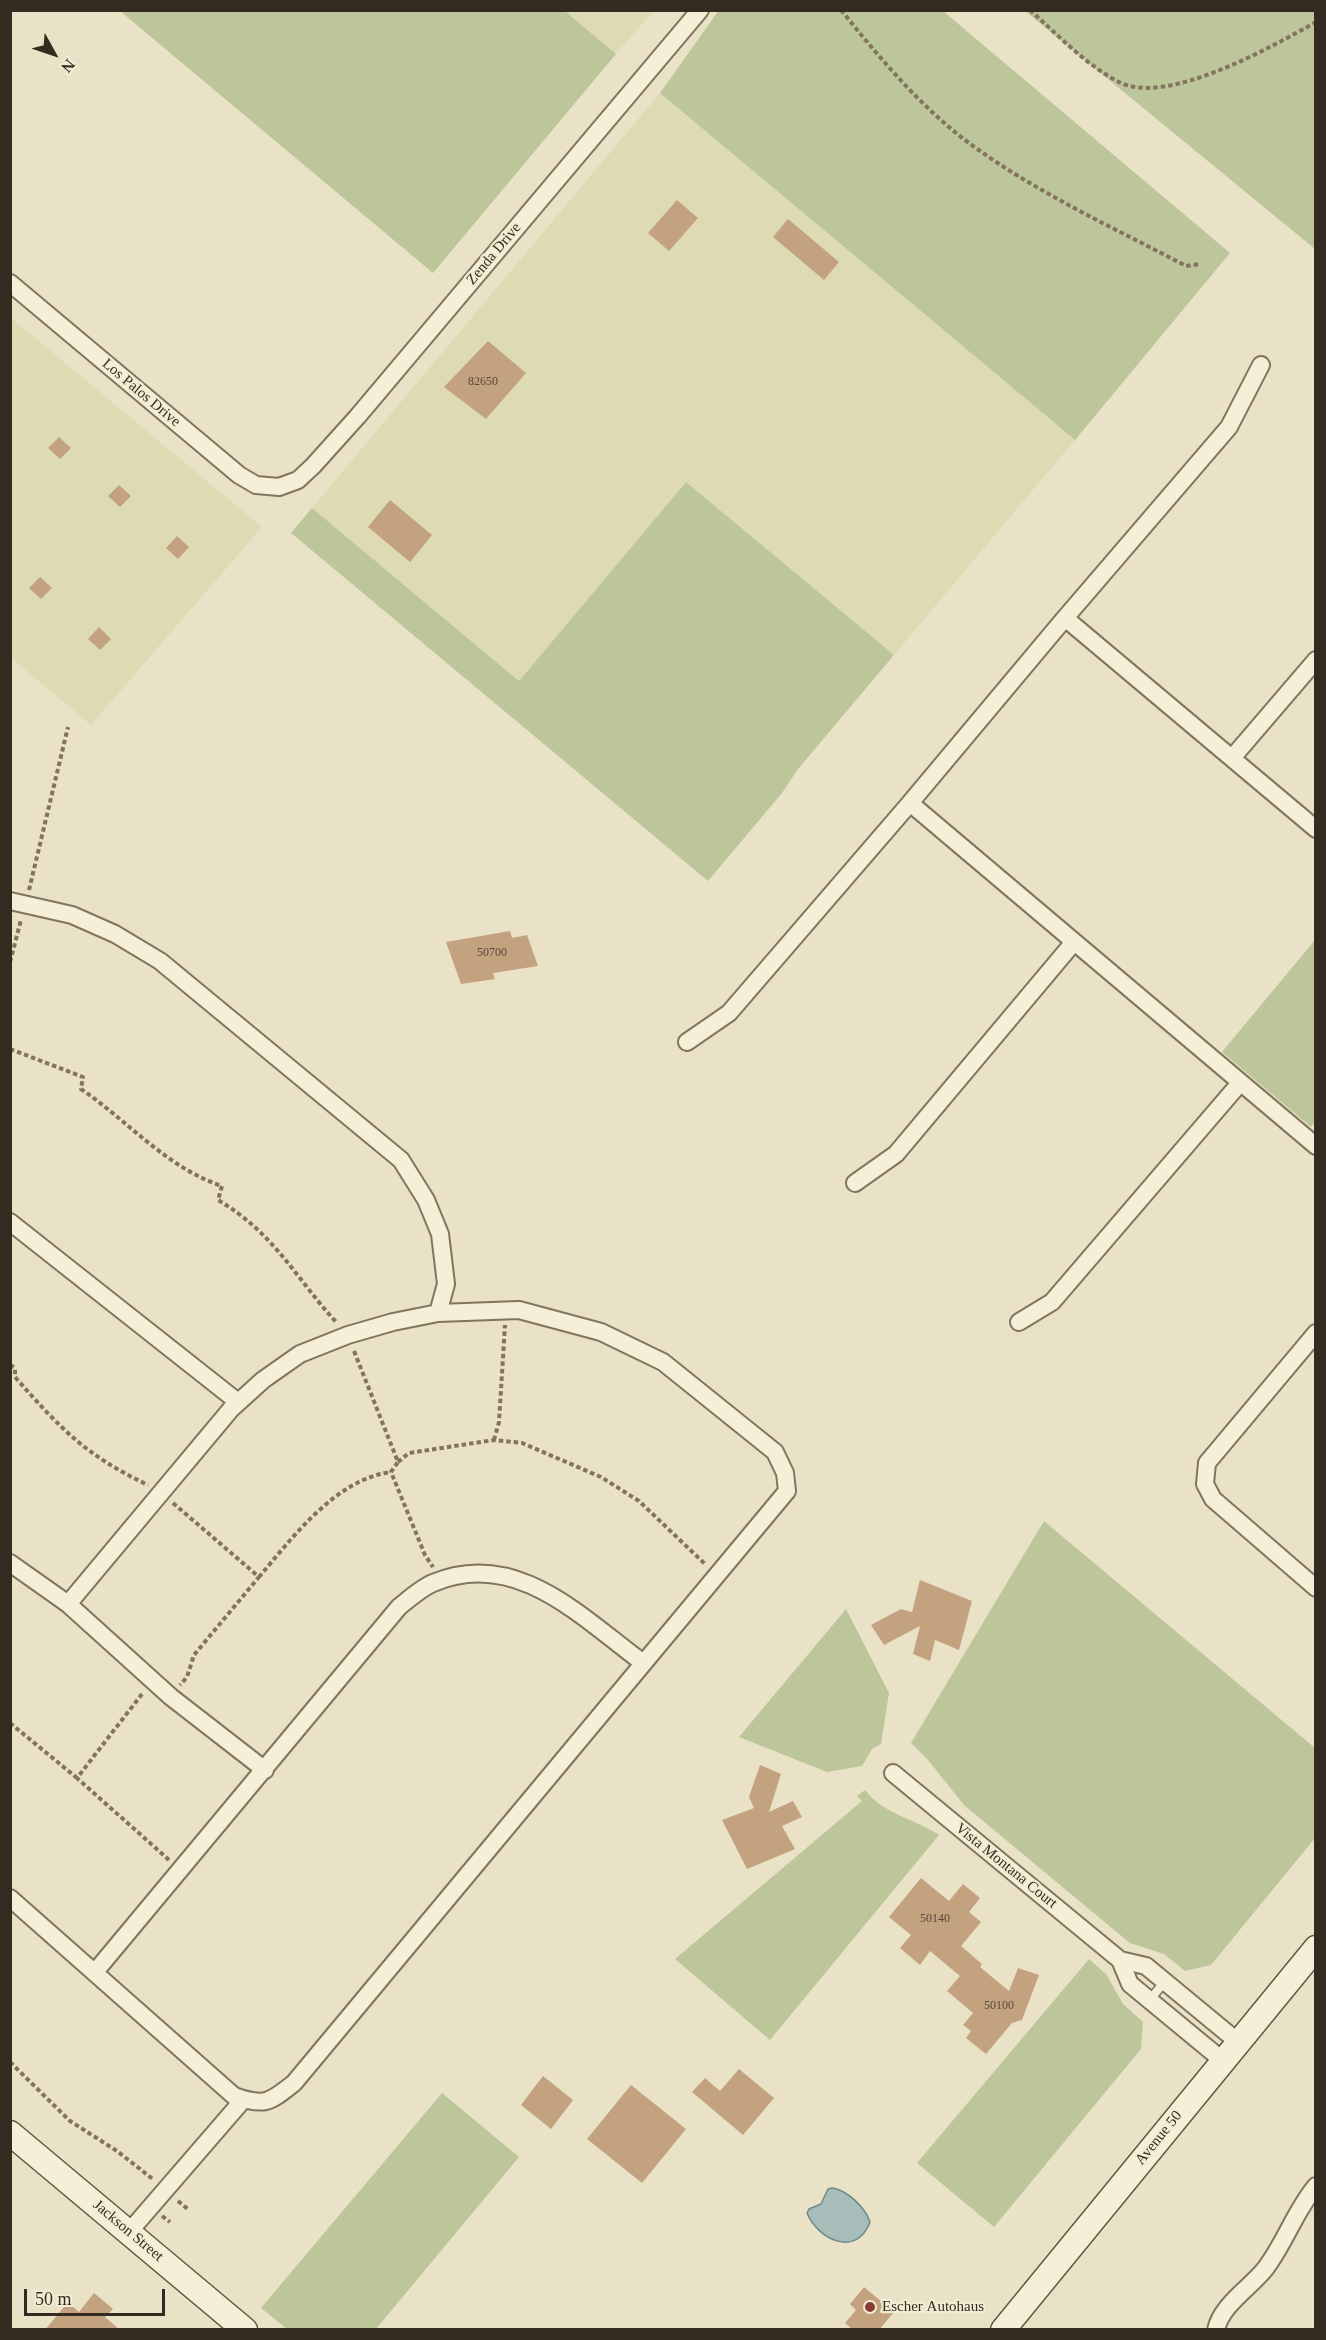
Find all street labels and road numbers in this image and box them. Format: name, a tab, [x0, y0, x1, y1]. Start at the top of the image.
street label: Zenda Drive	[463, 219, 525, 289]
street label: Los Palos Drive	[98, 355, 184, 431]
street label: Vista Montana Court	[951, 1819, 1061, 1913]
street label: Avenue 50	[1132, 2107, 1186, 2169]
street label: Jackson Street	[89, 2196, 167, 2266]

